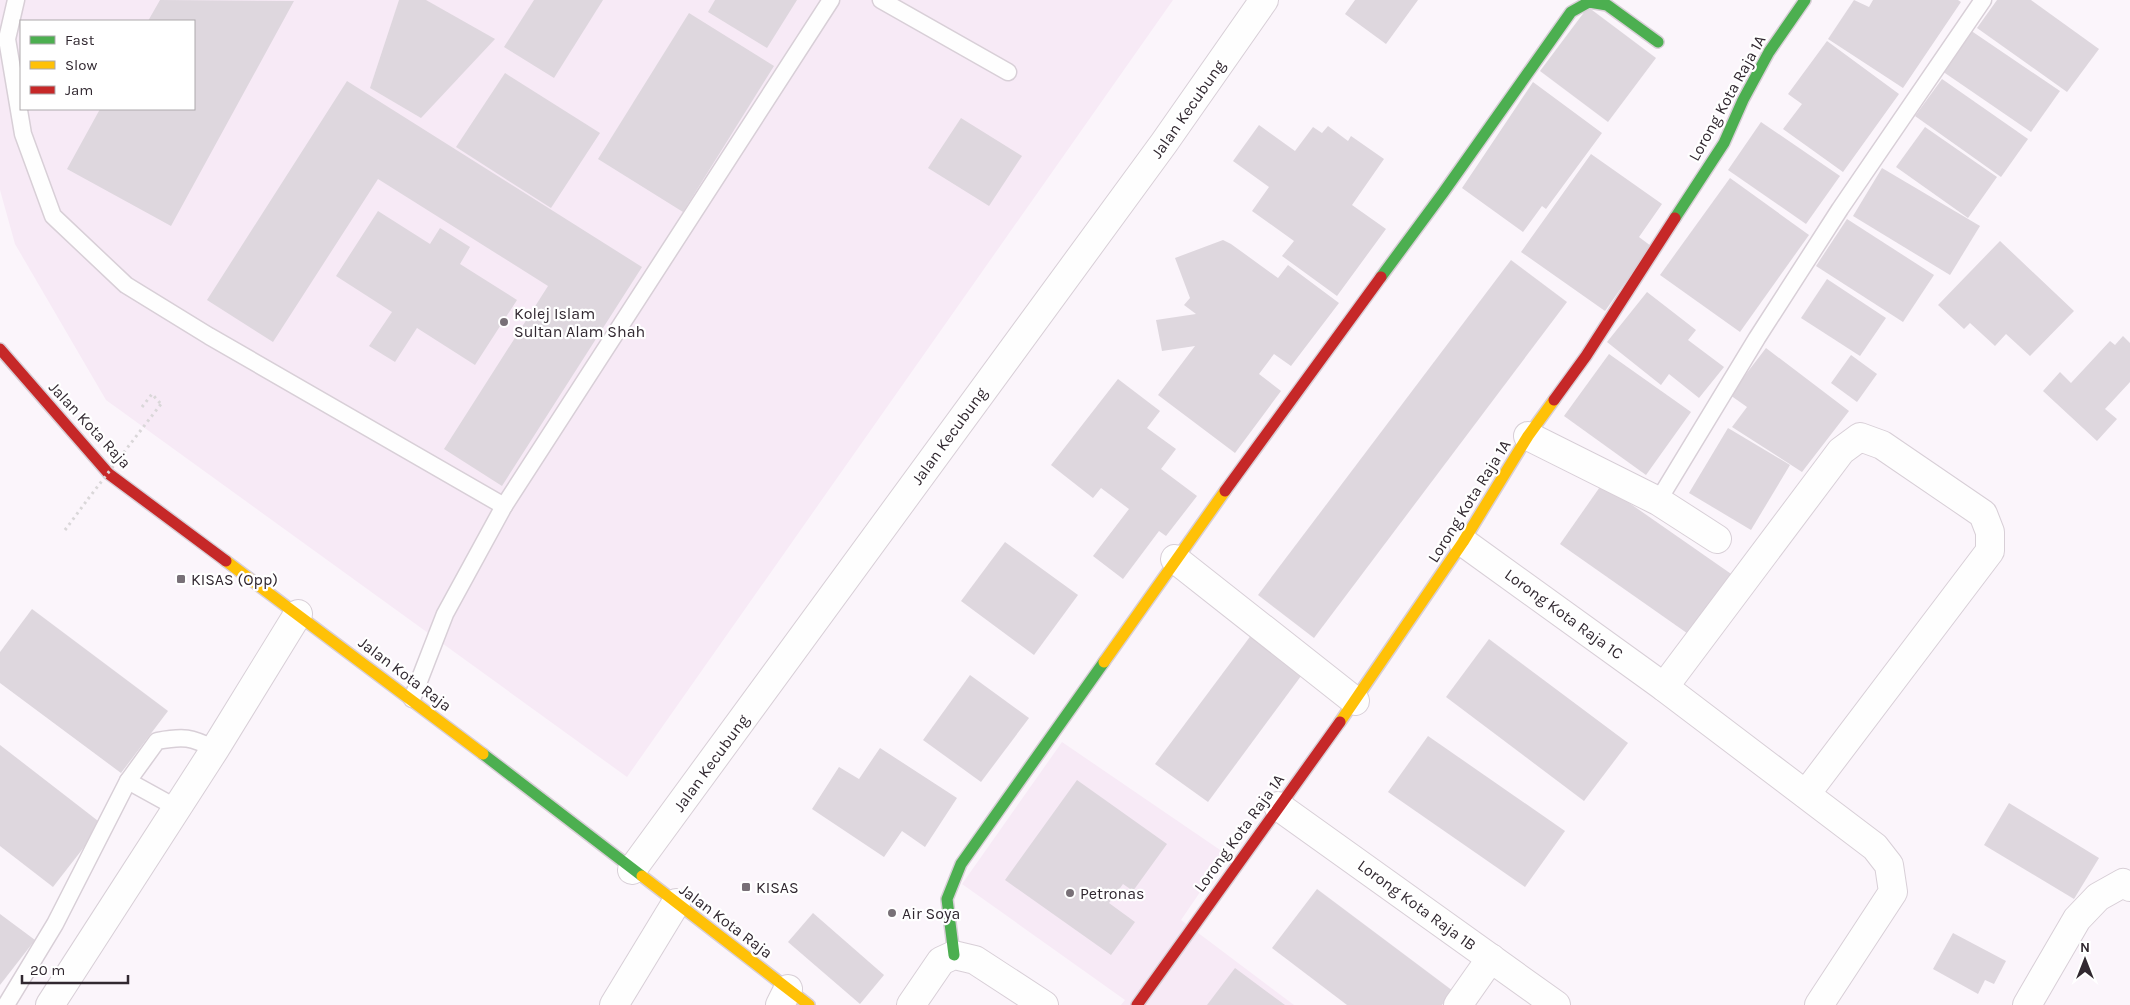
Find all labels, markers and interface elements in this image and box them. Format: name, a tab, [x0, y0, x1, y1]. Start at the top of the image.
legend	[20, 20, 195, 110]
text: Fast	[65, 31, 95, 49]
street label: Lorong Kota Raja 1A	[1685, 32, 1769, 164]
text: Slow	[65, 56, 97, 74]
street label: Jalan Kecubung	[1147, 56, 1229, 162]
text: Jam	[65, 81, 93, 99]
place label: Kolej Islam Sultan Alam Shah	[514, 304, 645, 341]
marker: Kolej Islam Sultan Alam Shah	[498, 316, 510, 328]
street label: Jalan Kota Raja	[45, 378, 135, 472]
street label: Jalan Kecubung	[907, 384, 991, 488]
street label: Lorong Kota Raja 1A	[1424, 436, 1514, 566]
street label: Lorong Kota Raja 1C	[1501, 565, 1627, 663]
place label: KISAS (Opp)	[191, 570, 278, 589]
marker: KISAS (Opp)	[175, 573, 187, 585]
street label: Jalan Kota Raja	[355, 633, 455, 715]
street label: Jalan Kecubung	[669, 711, 753, 815]
street label: Lorong Kota Raja 1A	[1190, 770, 1288, 896]
street label: Lorong Kota Raja 1B	[1354, 856, 1480, 954]
place label: KISAS	[756, 878, 799, 897]
street label: Jalan Kota Raja	[676, 880, 776, 962]
marker: KISAS	[740, 881, 752, 893]
place label: Petronas	[1080, 884, 1145, 903]
marker: Petronas	[1064, 887, 1076, 899]
place label: Air Soya	[902, 904, 960, 923]
marker: Air Soya	[886, 907, 898, 919]
north arrow	[2060, 935, 2110, 985]
text: N	[2080, 939, 2090, 956]
scale bar	[22, 952, 129, 984]
text: 20 m	[30, 961, 65, 979]

